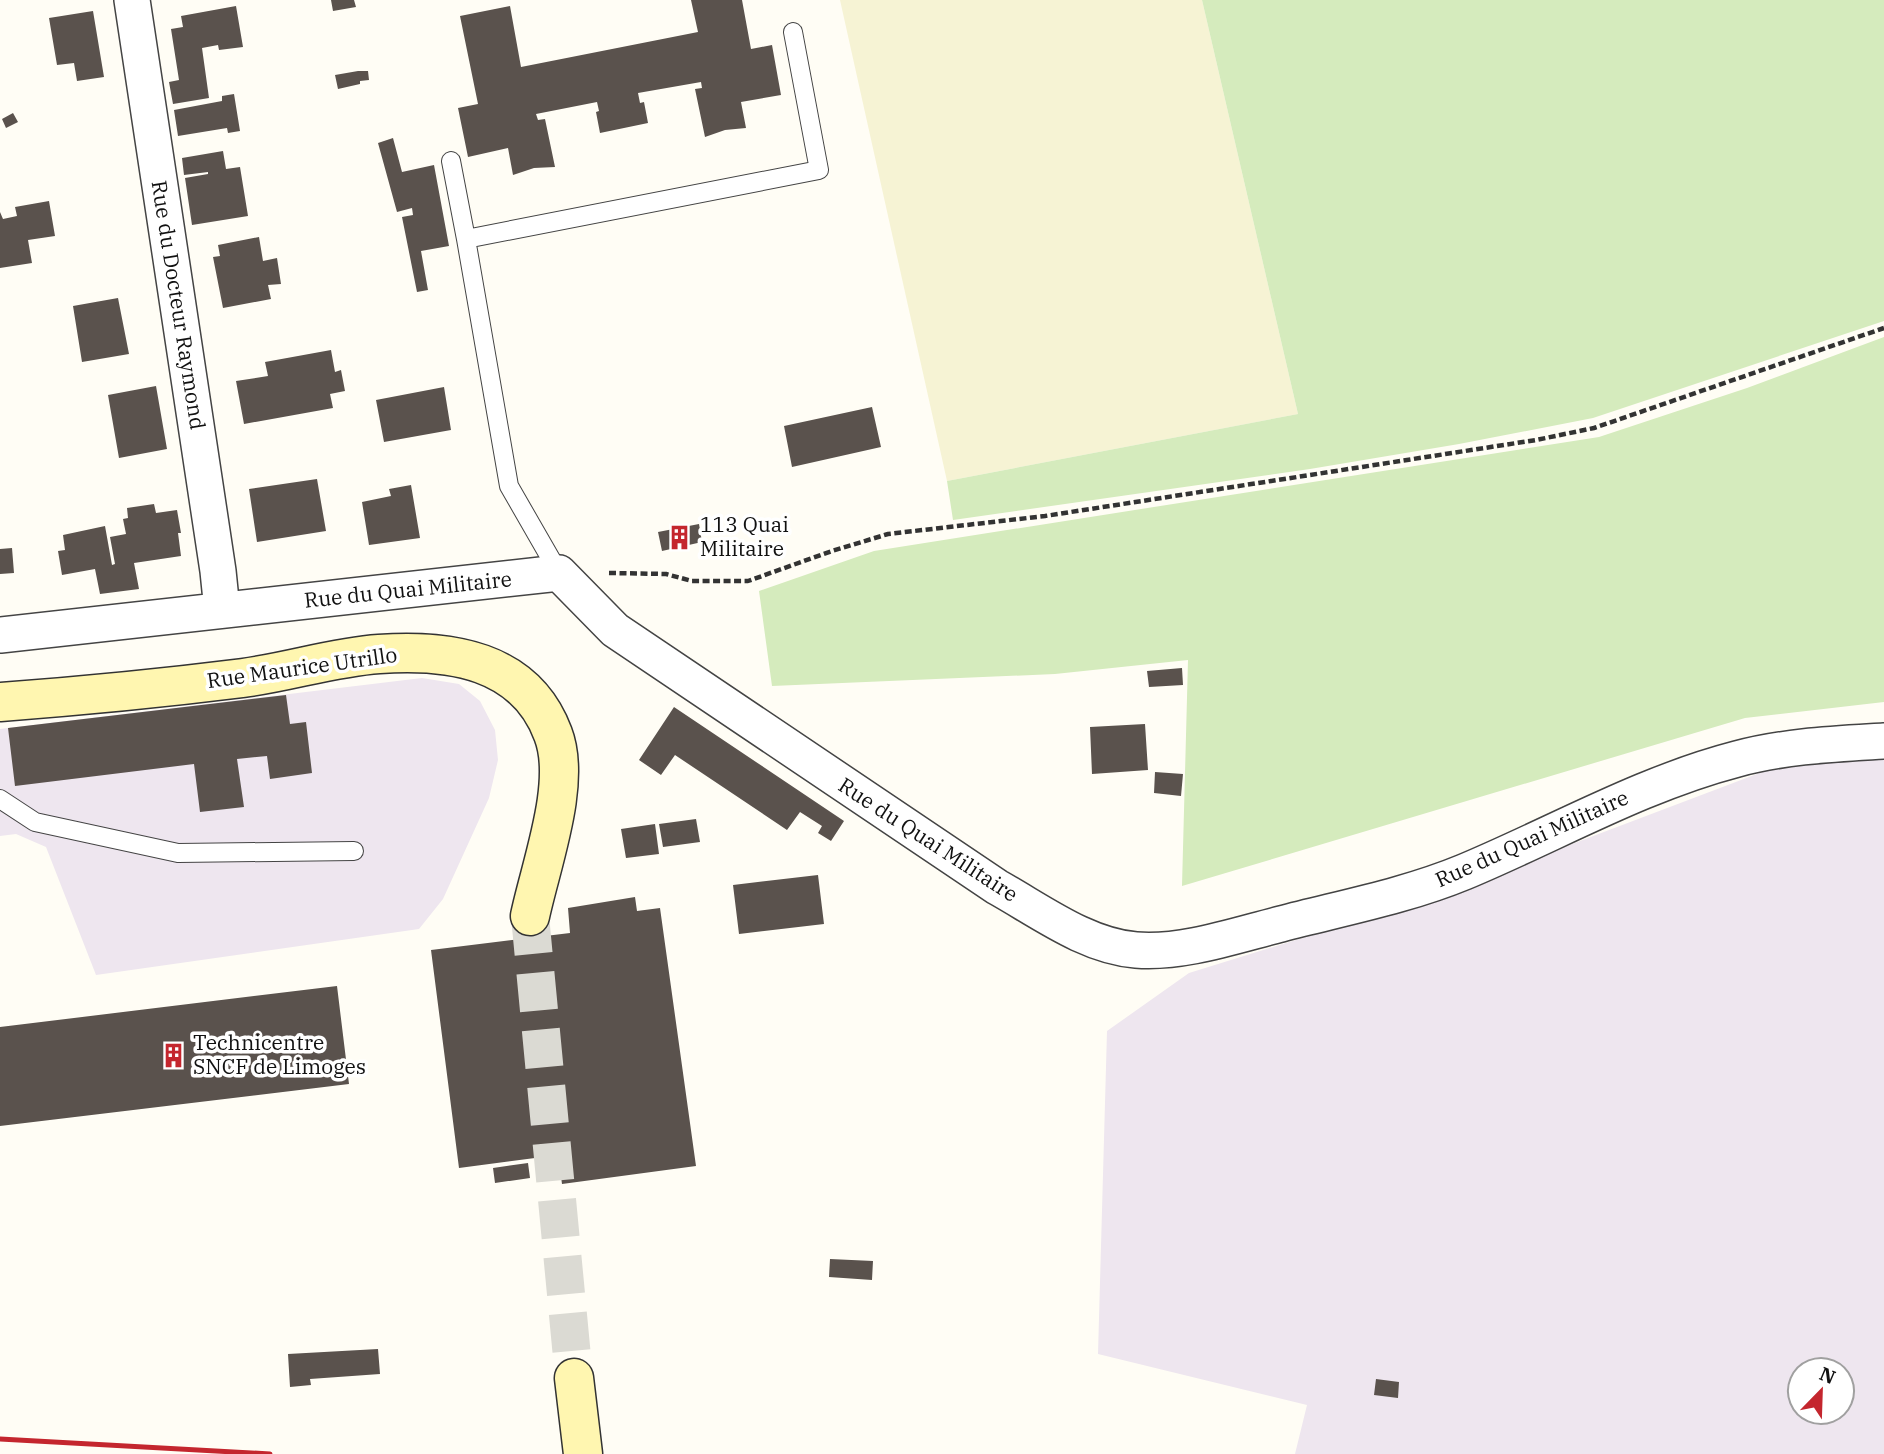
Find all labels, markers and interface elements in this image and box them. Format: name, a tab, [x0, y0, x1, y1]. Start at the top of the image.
street label: Rue du Docteur Raymond	[145, 178, 213, 432]
place label: 113 Quai Militaire	[700, 510, 789, 562]
building icon: 113 Quai Militaire	[666, 523, 694, 551]
street label: Rue du Quai Militaire	[303, 564, 513, 614]
street label: Rue Maurice Utrillo	[205, 640, 399, 694]
street label: Rue du Quai Militaire	[833, 771, 1024, 908]
street label: Rue du Quai Militaire	[1431, 783, 1633, 893]
place label: Technicentre SNCF de Limoges	[193, 1028, 366, 1080]
building icon: Technicentre SNCF de Limoges	[159, 1041, 187, 1069]
north arrow	[1786, 1356, 1856, 1426]
text: N	[1816, 1361, 1839, 1389]

